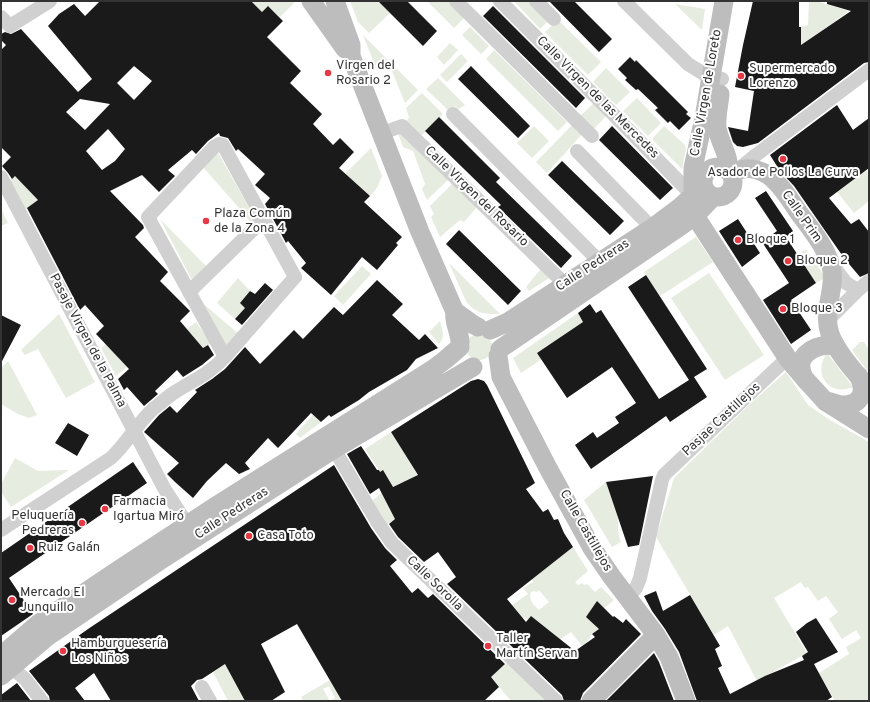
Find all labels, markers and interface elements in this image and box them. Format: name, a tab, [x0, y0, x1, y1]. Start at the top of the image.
street label: Calle Virgen de Loreto	[688, 28, 726, 158]
street label: Calle Virgen de las Mercedes	[533, 34, 661, 162]
place label: Virgen del Rosario 2	[336, 58, 395, 89]
place label: Supermercado Lorenzo	[749, 61, 835, 92]
marker: Virgen del Rosario 2	[323, 68, 333, 78]
marker: Supermercado Lorenzo	[736, 71, 746, 81]
street label: Calle Virgen del Rosario	[421, 143, 531, 251]
marker: Asador de Pollos La Curva	[778, 154, 788, 164]
place label: Asador de Pollos La Curva	[707, 165, 859, 181]
street label: Calle Prim	[778, 188, 824, 246]
place label: Plaza Común de la Zona 4	[214, 206, 290, 237]
marker: Plaza Común de la Zona 4	[201, 216, 211, 226]
place label: Bloque 1	[746, 232, 795, 248]
marker: Bloque 1	[733, 235, 743, 245]
street label: Calle Pedreras	[553, 236, 633, 296]
place label: Bloque 2	[796, 253, 848, 269]
marker: Bloque 2	[783, 256, 793, 266]
street label: Pasaje Virgen de la Palma	[45, 271, 129, 411]
place label: Bloque 3	[791, 301, 843, 317]
marker: Bloque 3	[778, 304, 788, 314]
street label: Pasjae Castillejos	[680, 380, 764, 460]
street label: Calle Pedreras	[192, 484, 272, 544]
street label: Calle Castillejos	[555, 487, 615, 575]
place label: Farmacia Igartua Miró	[113, 494, 184, 525]
marker: Farmacia Igartua Miró	[100, 504, 110, 514]
place label: Peluquería Pedreras	[11, 508, 74, 539]
marker: Peluquería Pedreras	[77, 518, 87, 528]
place label: Casa Toto	[257, 528, 314, 544]
marker: Casa Toto	[244, 531, 254, 541]
place label: Ruiz Galán	[38, 540, 100, 556]
marker: Ruiz Galán	[25, 543, 35, 553]
street label: Calle Sorolla	[403, 553, 465, 615]
place label: Mercado El Junquillo	[20, 585, 85, 616]
marker: Mercado El Junquillo	[7, 595, 17, 605]
place label: Taller Martín Servan	[496, 631, 577, 662]
place label: Hamburguesería Los Niños	[71, 636, 167, 667]
marker: Taller Martín Servan	[483, 641, 493, 651]
marker: Hamburguesería Los Niños	[58, 646, 68, 656]

